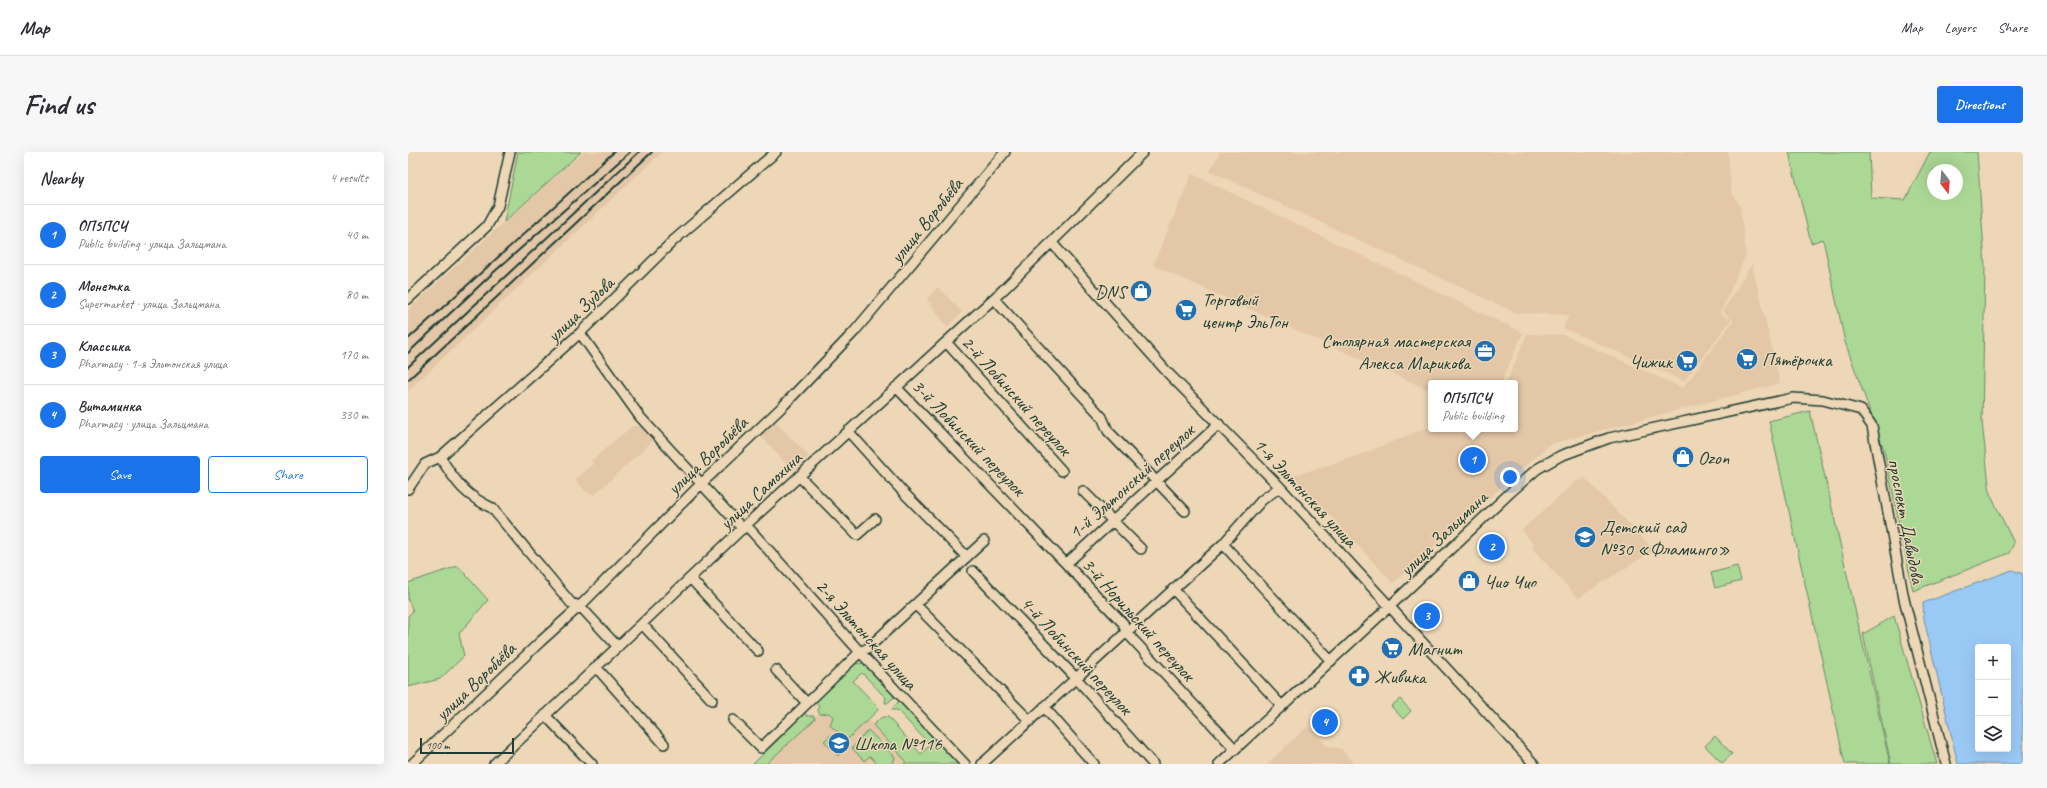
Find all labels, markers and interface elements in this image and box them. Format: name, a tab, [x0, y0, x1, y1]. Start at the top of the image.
text: Map	[20, 16, 50, 40]
text: Map	[1901, 19, 1923, 36]
text: Layers	[1945, 19, 1976, 36]
text: Share	[1998, 19, 2027, 36]
button: Directions	[1937, 86, 2023, 123]
text: Find us	[24, 87, 94, 122]
north arrow	[1927, 164, 1963, 200]
text: Nearby	[40, 168, 83, 189]
text: 4 results	[330, 170, 368, 186]
street label: улица Воробьёва	[884, 172, 970, 269]
text: ОП5ПСЧ	[78, 217, 128, 236]
text: 1	[50, 227, 56, 243]
text: 40 m	[346, 227, 368, 243]
text: Public building · улица Зальцмана	[78, 236, 226, 252]
street label: улица Зудова	[541, 270, 621, 348]
text: Монетка	[78, 277, 129, 296]
shop icon: DNS	[1128, 278, 1154, 304]
place label: DNS	[1095, 280, 1129, 304]
text: 2	[50, 287, 56, 303]
text: 80 m	[346, 287, 368, 303]
place label: Торговый центр ЭльТон	[1202, 288, 1289, 334]
text: Supermarket · улица Зальцмана	[78, 296, 219, 312]
supermarket icon: Торговый центр ЭльТон	[1173, 297, 1199, 323]
place label: Столярная мастерская Алекса Марикова	[1322, 329, 1472, 375]
street label: 2-й Лобинский переулок	[956, 331, 1078, 462]
text: Классика	[78, 337, 130, 356]
office icon: Столярная мастерская Алекса Марикова	[1472, 338, 1498, 364]
supermarket icon: Пятёрочка	[1734, 346, 1760, 372]
text: 3	[50, 347, 56, 363]
text: 170 m	[340, 347, 368, 363]
supermarket icon: Чижик	[1674, 348, 1700, 374]
place label: Пятёрочка	[1762, 348, 1833, 372]
place label: Чижик	[1629, 350, 1674, 374]
text: Pharmacy · 1-я Эльтонская улица	[78, 356, 227, 372]
street label: 3-й Лобинский переулок	[906, 374, 1032, 503]
popup	[1428, 380, 1518, 432]
text: ОП5ПСЧ	[1442, 389, 1492, 408]
text: Витаминка	[78, 397, 141, 416]
text: 4	[50, 407, 56, 423]
text: 330 m	[340, 407, 368, 423]
text: Public building	[1442, 408, 1504, 424]
street label: улица Воробьёва	[662, 410, 754, 501]
text: Pharmacy · улица Зальцмана	[78, 416, 208, 432]
street label: 1-й Эльтонский переулок	[1064, 418, 1201, 544]
street label: 1-я Эльтонская улица	[1248, 433, 1363, 554]
shop icon: Ozon	[1670, 444, 1696, 470]
street label: улица Самохина	[714, 445, 808, 536]
pin: 1	[1460, 445, 1486, 475]
place label: Ozon	[1698, 446, 1730, 470]
button: Save	[40, 456, 200, 493]
button: Share	[208, 456, 368, 493]
street label: проспект Давыдова	[1882, 457, 1930, 587]
your location	[1500, 467, 1520, 487]
street label: улица Зальцмана	[1394, 484, 1494, 582]
place label: Детский сад №30 «Фламинго»	[1600, 515, 1730, 561]
school or university icon: Детский сад №30 «Фламинго»	[1572, 524, 1598, 550]
pin: 2	[1479, 532, 1505, 562]
street label: 3-й Норильский переулок	[1077, 553, 1201, 688]
shop icon: Чио Чио	[1456, 568, 1482, 594]
place label: Чио Чио	[1484, 570, 1537, 594]
street label: 2-я Эльтонская улица	[810, 574, 923, 696]
street label: 4-й Лобинский переулок	[1015, 591, 1139, 721]
pin: 3	[1414, 601, 1440, 631]
supermarket icon: Магнит	[1379, 635, 1405, 661]
street label: улица Воробьёва	[430, 636, 522, 727]
place label: Магнит	[1408, 637, 1463, 661]
map controls	[1975, 644, 2011, 752]
button: +	[1975, 644, 2011, 680]
pharmacy icon: Живика	[1346, 663, 1372, 689]
place label: Живика	[1374, 665, 1428, 689]
button: −	[1975, 680, 2011, 716]
pin: 4	[1312, 707, 1338, 737]
button: layers	[1975, 716, 2011, 752]
school or university icon: Школа №116	[826, 730, 852, 756]
place label: Школа №116	[854, 732, 943, 756]
scale bar	[420, 736, 514, 755]
text: 100 m	[426, 738, 450, 752]

